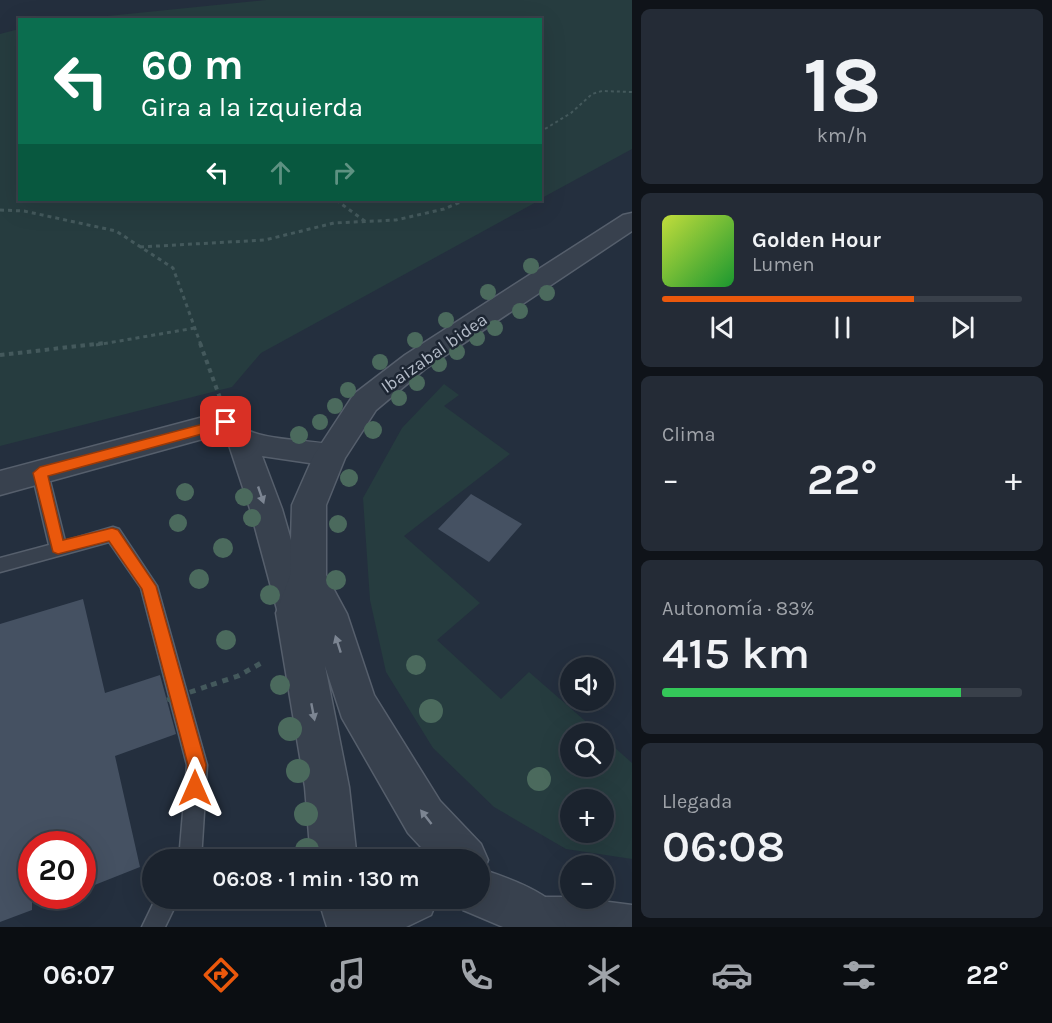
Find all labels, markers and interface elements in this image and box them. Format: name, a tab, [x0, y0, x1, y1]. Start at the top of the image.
text: 18	[803, 39, 881, 131]
text: 60 m	[141, 40, 244, 90]
icon: left	[42, 42, 120, 120]
text: Gira a la izquierda	[141, 91, 363, 123]
text: km/h	[817, 124, 867, 147]
icon: left	[201, 156, 234, 189]
icon: ahead	[264, 156, 297, 189]
icon: right	[327, 156, 360, 189]
text: Golden Hour	[752, 227, 881, 253]
text: Lumen	[752, 253, 815, 276]
street label: Ibaizabal bidea	[376, 308, 492, 398]
icon: previous	[706, 311, 739, 344]
icon: pause	[826, 311, 859, 344]
icon: next	[946, 311, 979, 344]
pin	[200, 396, 251, 447]
icon: arrive	[209, 405, 242, 438]
text: Clima	[662, 423, 716, 446]
text: 22°	[807, 453, 877, 505]
text: −	[662, 460, 679, 498]
text: +	[1005, 460, 1022, 498]
one-way arrow	[257, 486, 266, 504]
text: Autonomía · 83%	[662, 597, 814, 620]
text: 415 km	[662, 627, 810, 679]
one-way arrow	[332, 635, 342, 653]
map controls	[560, 657, 614, 909]
button: sound	[560, 657, 614, 711]
one-way arrow	[309, 702, 318, 721]
button: search	[560, 723, 614, 777]
position arrow	[163, 756, 227, 820]
button: +	[560, 789, 614, 843]
text: Llegada	[662, 790, 732, 813]
one-way arrow	[420, 809, 432, 824]
text: 06:08	[662, 820, 785, 872]
speed limit sign: 20	[18, 831, 96, 909]
button: −	[560, 855, 614, 909]
text: 06:08 · 1 min · 130 m	[213, 866, 419, 892]
icon: directions	[200, 954, 242, 996]
icon: music	[327, 954, 369, 996]
icon: phone	[455, 954, 497, 996]
icon: climate	[583, 954, 625, 996]
icon: car	[711, 954, 753, 996]
icon: filters	[838, 954, 880, 996]
text: 06:07	[43, 959, 114, 991]
text: 22°	[966, 959, 1009, 991]

